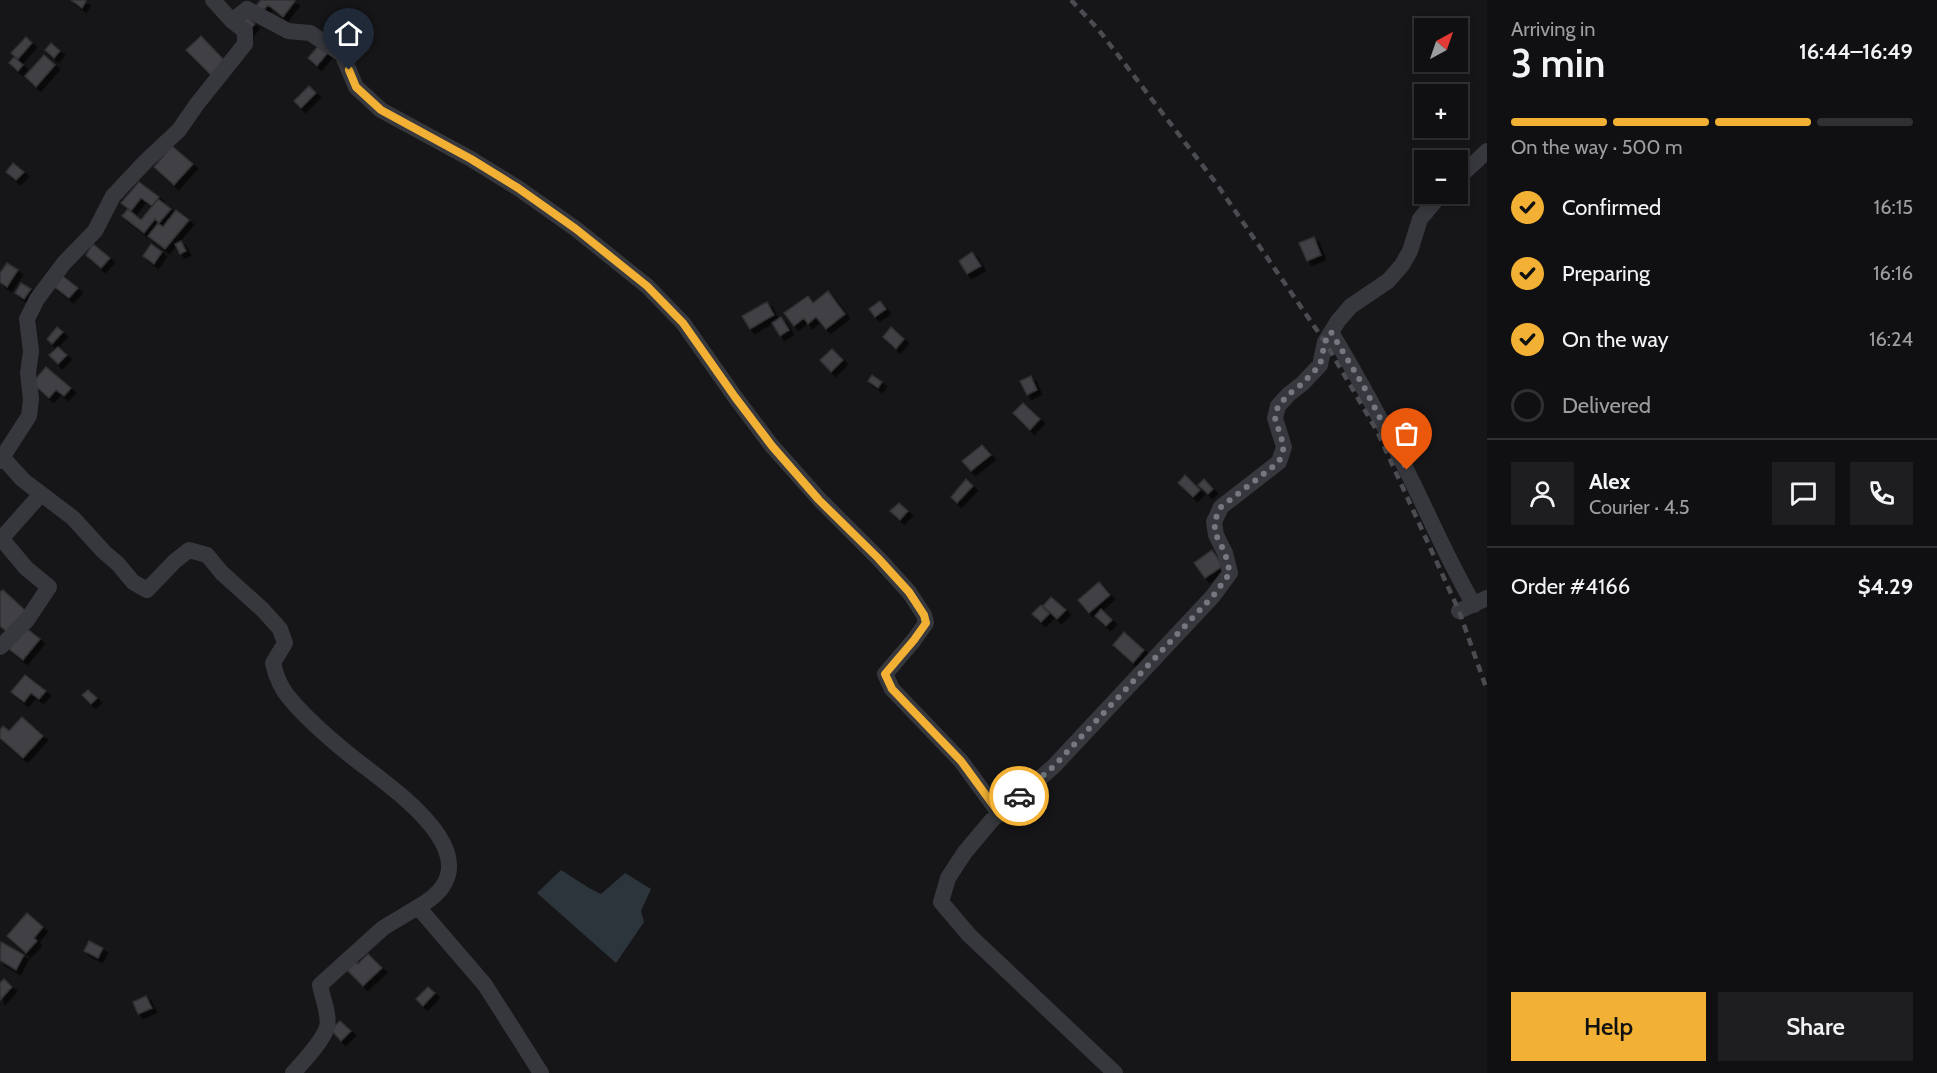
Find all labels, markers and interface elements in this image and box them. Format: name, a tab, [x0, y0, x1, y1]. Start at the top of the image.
pin	[323, 8, 374, 70]
icon: home	[332, 17, 365, 50]
text: Arriving in	[1511, 17, 1595, 41]
north arrow	[1414, 18, 1468, 72]
map controls	[1414, 18, 1468, 204]
text: 16:44–16:49	[1799, 38, 1913, 65]
text: 3 min	[1511, 39, 1605, 87]
button: +	[1414, 84, 1468, 138]
text: On the way · 500 m	[1511, 135, 1683, 159]
button: −	[1414, 150, 1468, 204]
icon: check	[1511, 191, 1544, 224]
text: Confirmed	[1562, 194, 1661, 221]
text: 16:15	[1874, 195, 1913, 219]
icon: check	[1511, 257, 1544, 290]
text: Preparing	[1562, 260, 1650, 287]
text: 16:16	[1873, 261, 1913, 285]
icon: check	[1511, 323, 1544, 356]
text: On the way	[1562, 326, 1669, 353]
text: 16:24	[1869, 327, 1913, 351]
text: Delivered	[1562, 392, 1651, 419]
pin	[1381, 408, 1432, 470]
icon: bag	[1390, 417, 1423, 450]
button: person	[1511, 462, 1574, 525]
button: chat	[1772, 462, 1835, 525]
button: phone	[1850, 462, 1913, 525]
text: Alex	[1589, 468, 1630, 495]
text: Courier · 4.5	[1589, 495, 1690, 519]
text: Order #4166	[1511, 573, 1630, 600]
text: $4.29	[1858, 573, 1913, 600]
courier	[989, 766, 1049, 826]
icon: car	[1003, 780, 1036, 813]
button: Help	[1511, 992, 1706, 1061]
button: Share	[1718, 992, 1913, 1061]

